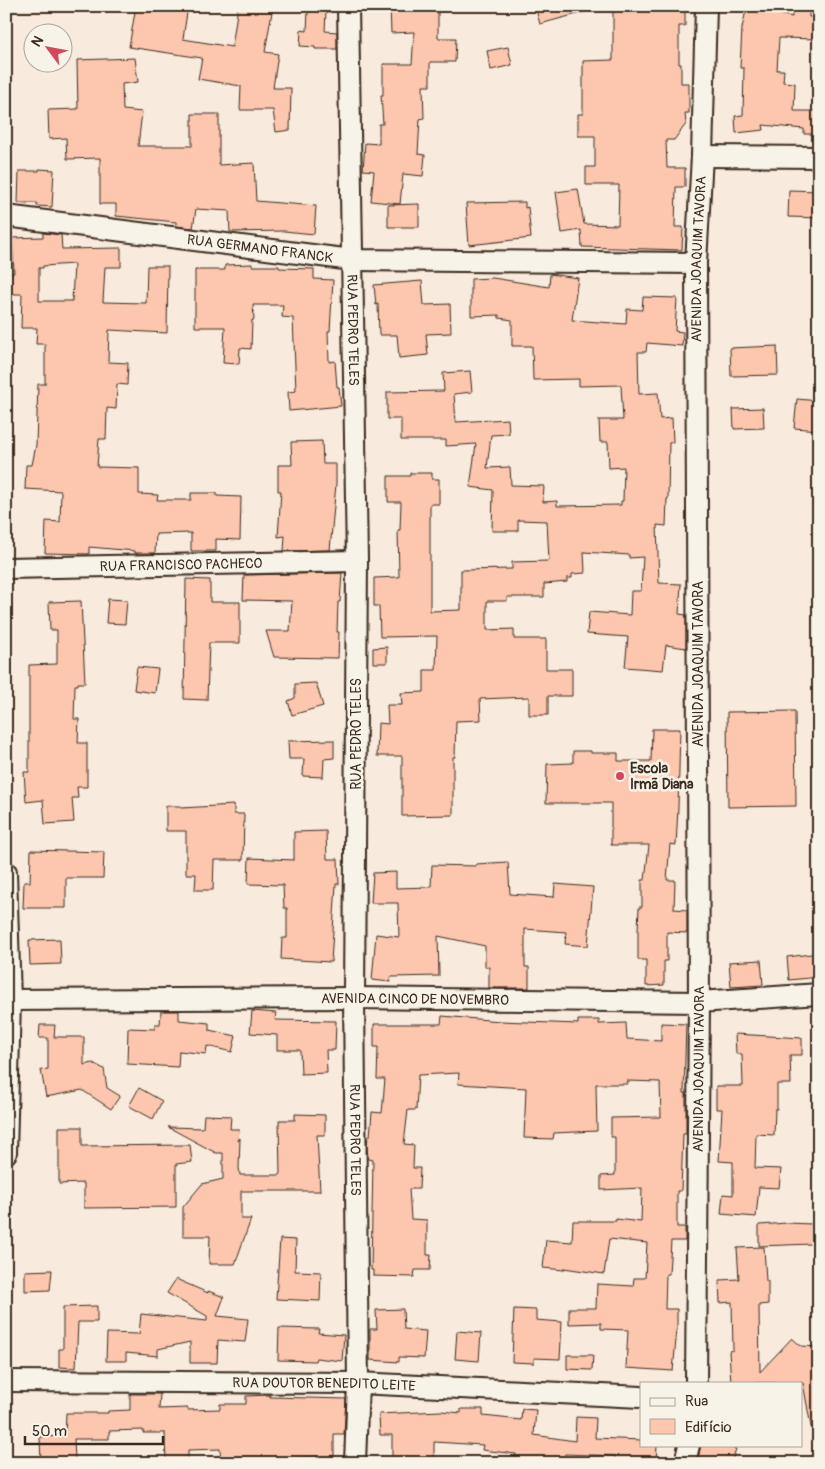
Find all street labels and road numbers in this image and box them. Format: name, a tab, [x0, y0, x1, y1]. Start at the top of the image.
street label: AVENIDA JOAQUIM TAVORA	[688, 176, 710, 342]
street label: RUA GERMANO FRANCK	[186, 231, 334, 267]
street label: RUA PEDRO TELES	[343, 274, 362, 386]
street label: RUA FRANCISCO PACHECO	[100, 555, 262, 575]
street label: AVENIDA JOAQUIM TAVORA	[690, 581, 707, 747]
street label: RUA PEDRO TELES	[348, 678, 365, 790]
street label: AVENIDA JOAQUIM TAVORA	[690, 986, 708, 1152]
street label: AVENIDA CINCO DE NOVEMBRO	[321, 990, 509, 1009]
street label: RUA PEDRO TELES	[346, 1084, 364, 1196]
street label: RUA DOUTOR BENEDITO LEITE	[232, 1374, 416, 1395]

